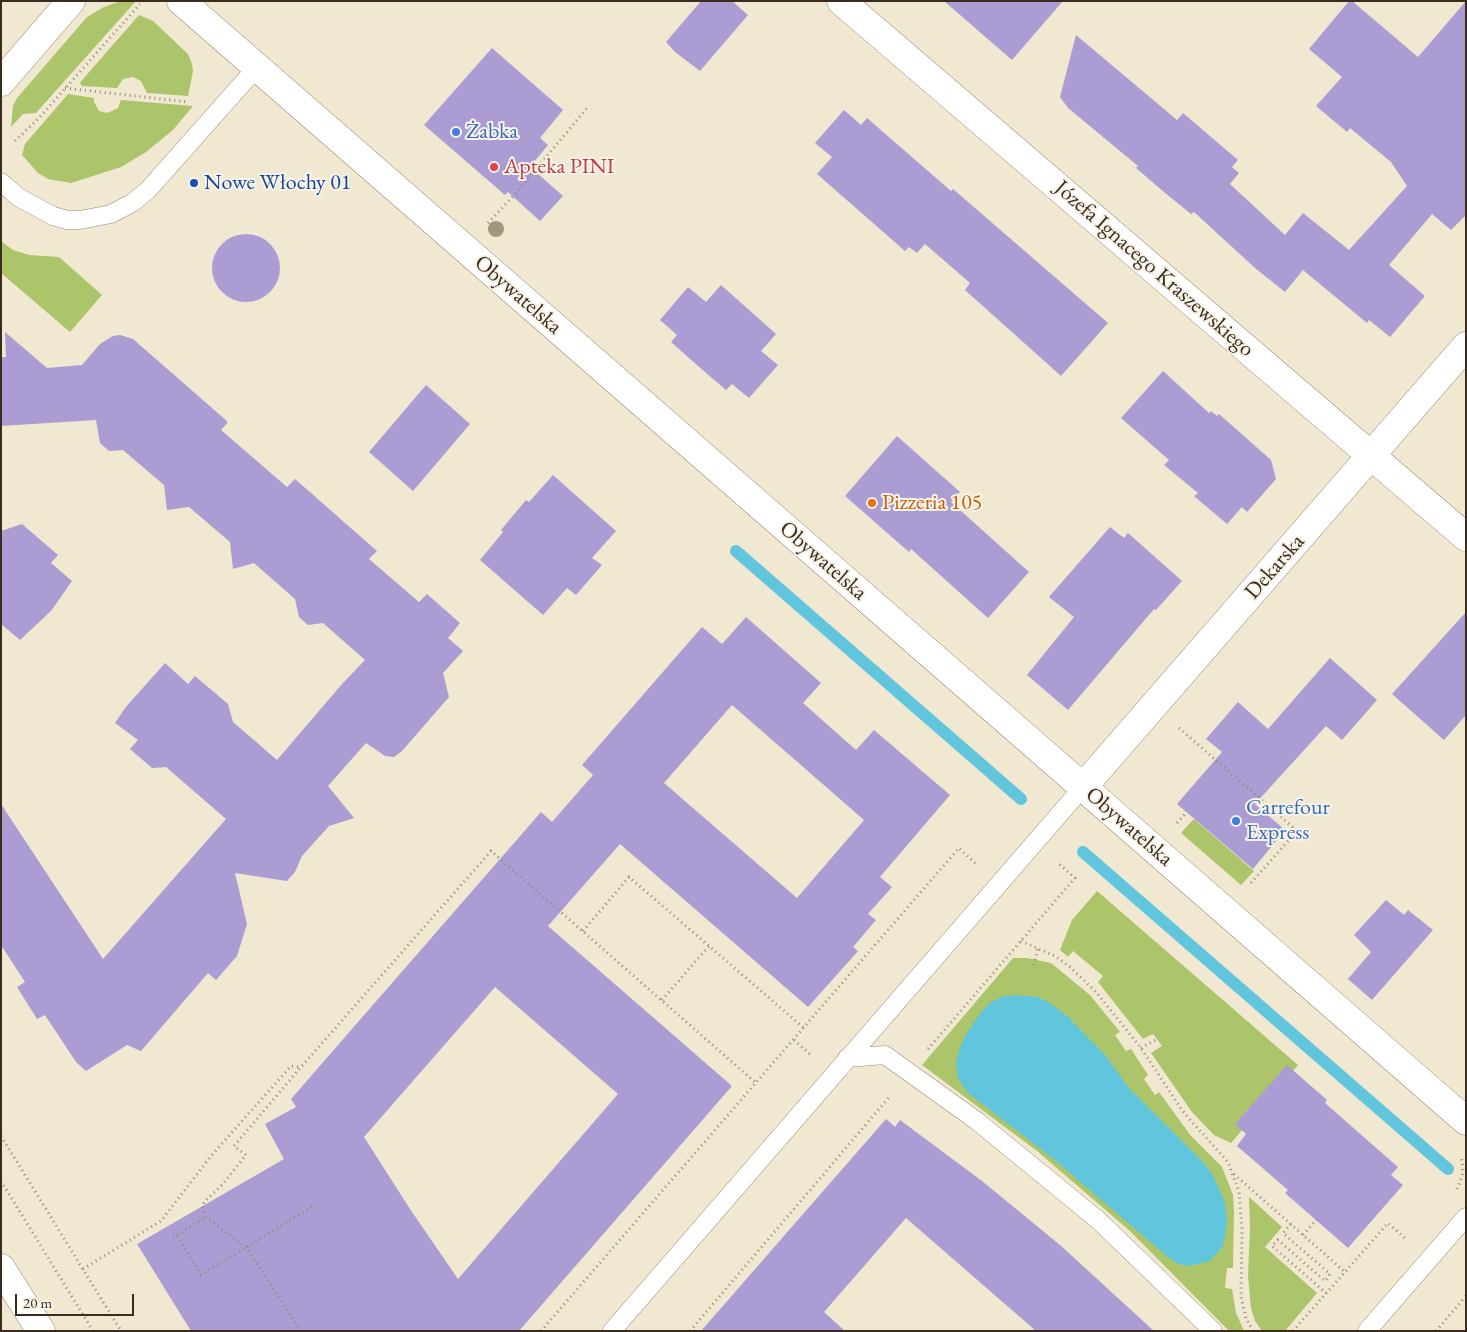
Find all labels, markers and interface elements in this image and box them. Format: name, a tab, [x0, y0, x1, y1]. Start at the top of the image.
place label: Żabka	[466, 119, 518, 145]
marker: Żabka	[450, 126, 462, 138]
place label: Apteka PINI	[504, 154, 614, 180]
marker: Apteka PINI	[488, 161, 500, 173]
place label: Nowe Włochy 01	[204, 170, 351, 196]
street label: Józefa Ignacego Kraszewskiego	[1049, 175, 1259, 363]
marker: Nowe Włochy 01	[188, 177, 200, 189]
street label: Obywatelska	[469, 250, 567, 340]
place label: Pizzeria 105	[882, 490, 982, 516]
marker: Pizzeria 105	[866, 497, 878, 509]
street label: Obywatelska	[774, 516, 872, 606]
street label: Dekarska	[1240, 529, 1310, 605]
street label: Obywatelska	[1080, 782, 1178, 872]
place label: Carrefour Express	[1246, 795, 1330, 846]
marker: Carrefour Express	[1230, 815, 1242, 827]
scale bar	[18, 1284, 136, 1316]
text: 20 m	[23, 1293, 52, 1312]

